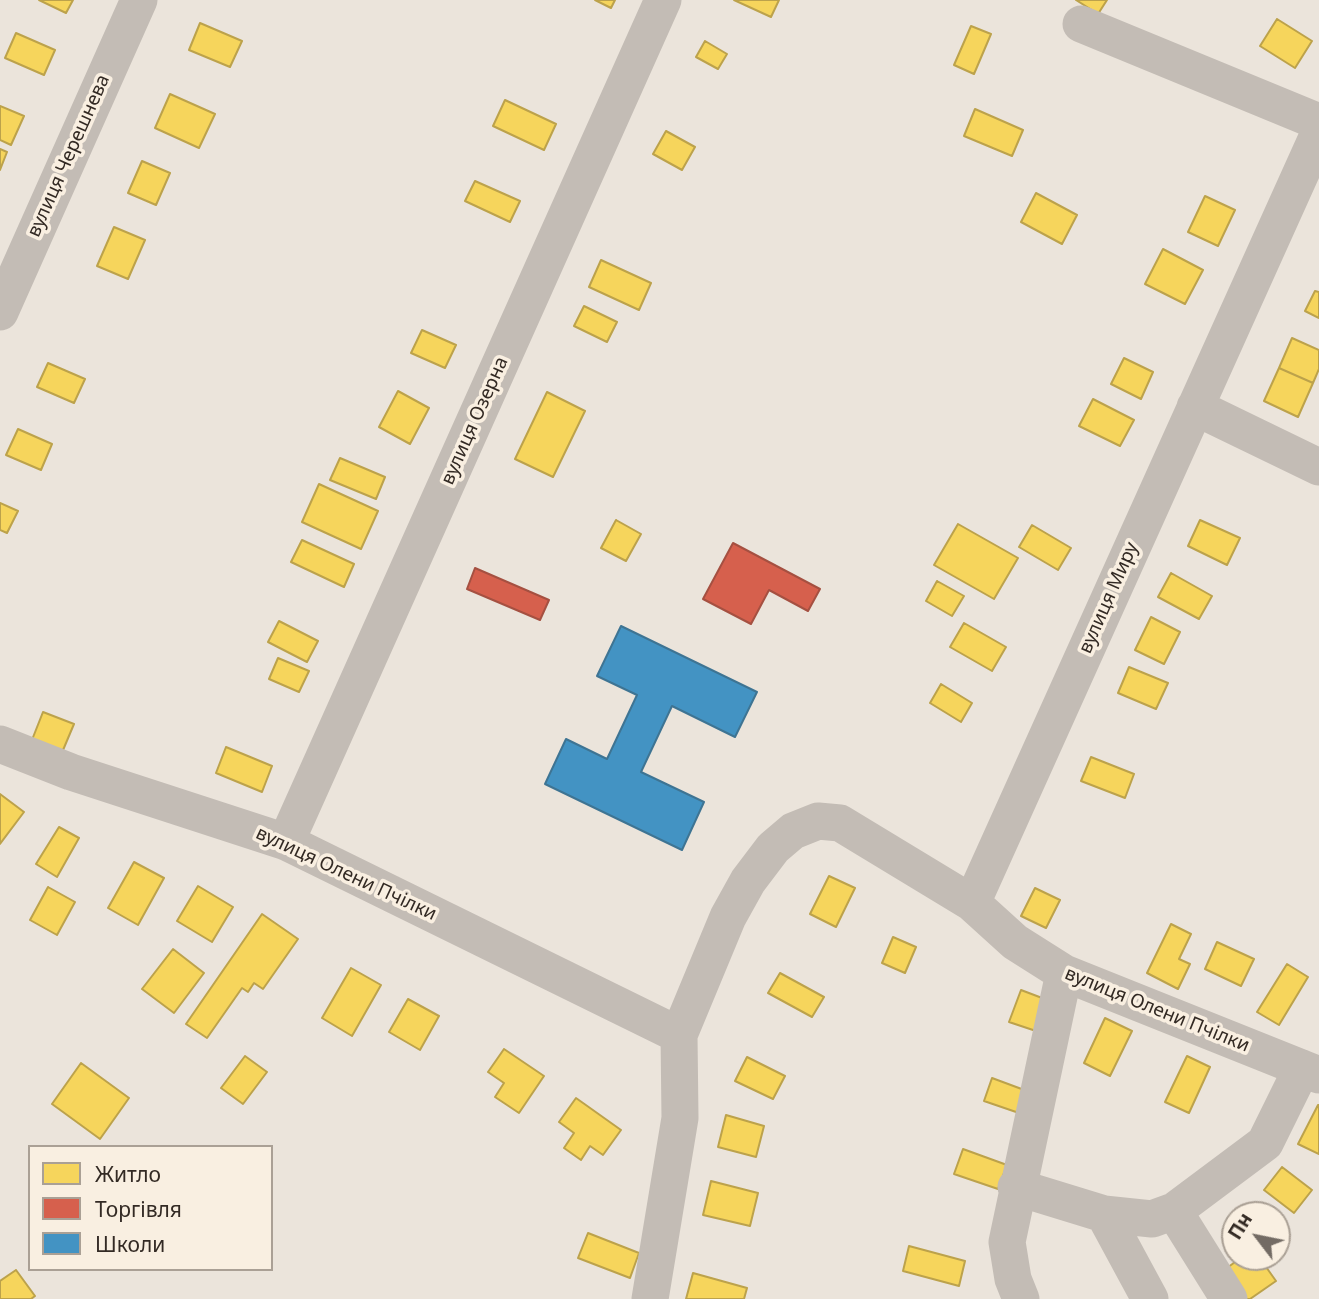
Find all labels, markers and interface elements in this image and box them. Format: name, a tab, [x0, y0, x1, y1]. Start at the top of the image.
street label: вулиця Черешнева	[23, 71, 115, 241]
street label: вулиця Озерна	[437, 353, 513, 489]
street label: вулиця Миру	[1074, 539, 1144, 657]
street label: вулиця Олени Пчілки	[252, 822, 440, 926]
street label: вулиця Олени Пчілки	[1061, 963, 1253, 1057]
legend	[28, 1145, 273, 1271]
text: Житло	[95, 1160, 161, 1188]
text: Торгівля	[95, 1195, 182, 1223]
north arrow	[1221, 1201, 1291, 1271]
text: Пн	[1222, 1208, 1258, 1244]
text: Школи	[95, 1230, 165, 1258]

